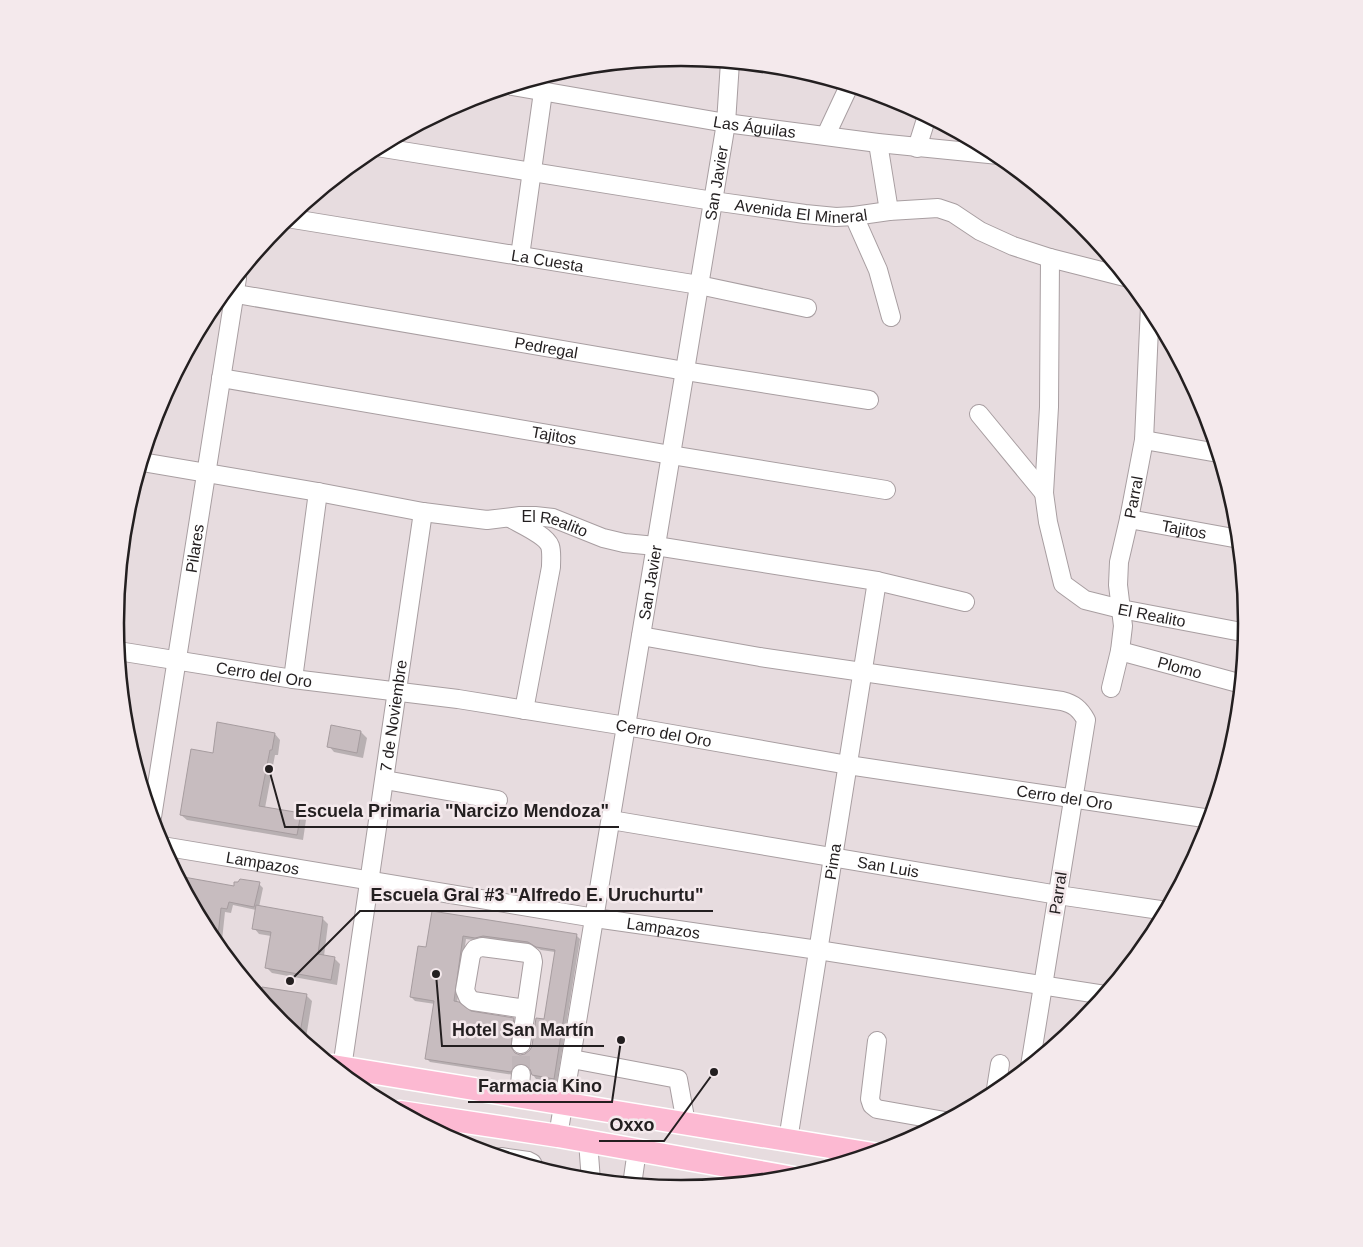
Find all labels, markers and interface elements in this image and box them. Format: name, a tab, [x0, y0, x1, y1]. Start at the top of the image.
street label: Las Águilas	[712, 112, 797, 141]
street label: San Javier	[701, 144, 731, 222]
street label: Avenida El Mineral	[734, 196, 868, 226]
street label: La Cuesta	[510, 246, 585, 275]
street label: Pedregal	[513, 333, 579, 361]
street label: Tajitos	[530, 423, 578, 447]
street label: Parral	[1121, 475, 1145, 520]
street label: El Realito	[522, 508, 591, 540]
street label: Tajitos	[1160, 517, 1208, 541]
street label: Pilares	[182, 523, 207, 574]
street label: San Javier	[635, 543, 664, 621]
street label: El Realito	[1117, 600, 1187, 630]
street label: Plomo	[1156, 653, 1204, 681]
street label: Cerro del Oro	[215, 658, 313, 690]
street label: 7 de Noviembre	[377, 658, 410, 773]
street label: Cerro del Oro	[615, 716, 713, 749]
street label: Cerro del Oro	[1015, 782, 1114, 813]
callout: Escuela Primaria "Narcizo Mendoza"	[285, 794, 619, 827]
text: Escuela Primaria "Narcizo Mendoza"	[295, 801, 609, 821]
street label: Pima	[821, 842, 844, 881]
street label: Lampazos	[225, 848, 300, 877]
street label: San Luis	[856, 853, 920, 880]
street label: Parral	[1046, 871, 1070, 915]
callout: Escuela Gral #3 "Alfredo E. Uruchurtu"	[360, 878, 713, 911]
text: Escuela Gral #3 "Alfredo E. Uruchurtu"	[370, 885, 704, 905]
street label: Lampazos	[626, 914, 701, 941]
callout: Hotel San Martín	[442, 1013, 604, 1046]
text: Hotel San Martín	[452, 1020, 594, 1040]
callout: Farmacia Kino	[468, 1069, 612, 1102]
text: Farmacia Kino	[478, 1076, 602, 1096]
callout: Oxxo	[599, 1108, 664, 1141]
text: Oxxo	[609, 1115, 655, 1135]

